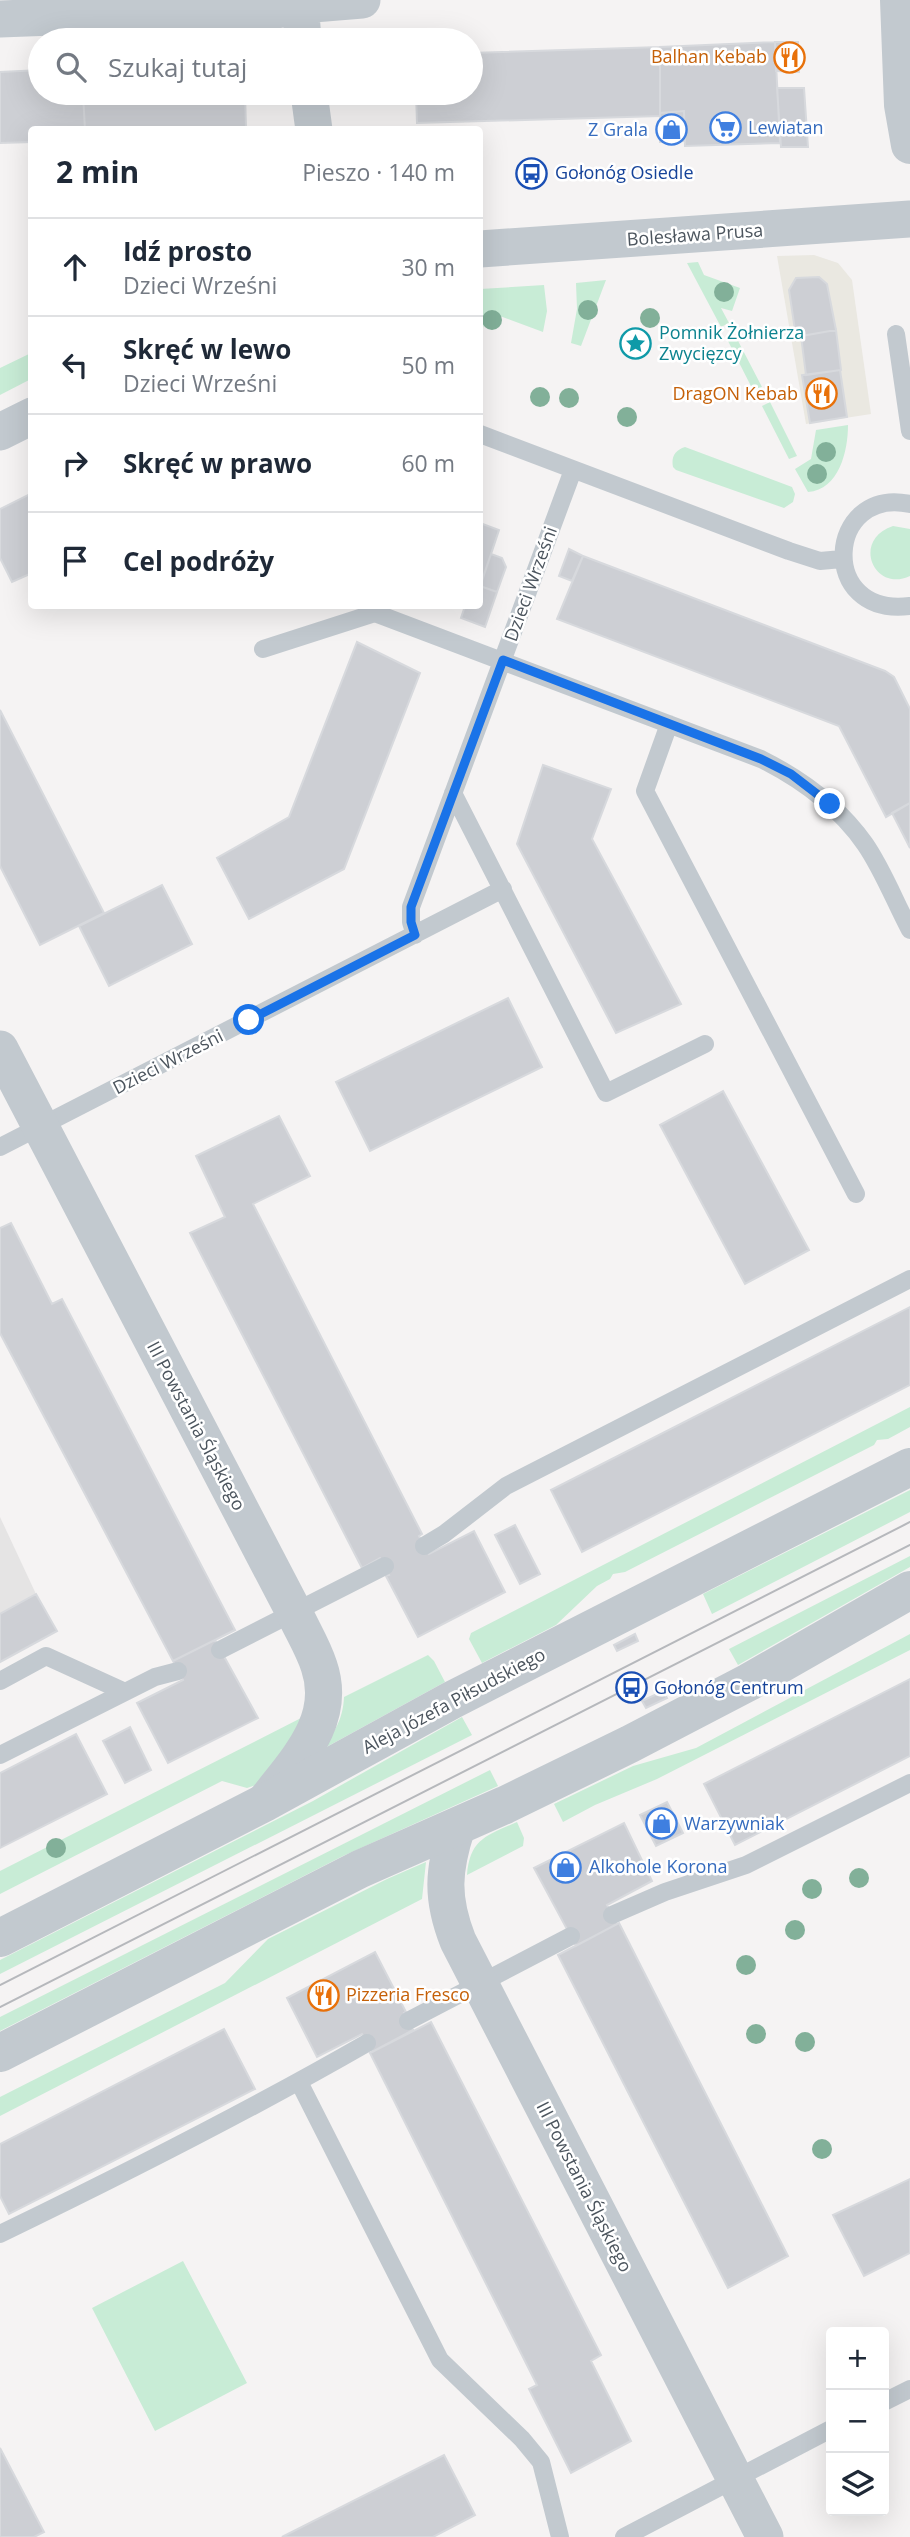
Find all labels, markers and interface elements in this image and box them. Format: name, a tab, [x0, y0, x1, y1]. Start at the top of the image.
search box	[28, 28, 483, 105]
restaurant icon: Balhan Kebab	[773, 40, 807, 74]
place label: Balhan Kebab	[651, 44, 767, 68]
icon: search	[52, 48, 90, 86]
text: Szukaj tutaj	[108, 49, 247, 85]
supermarket icon: Lewiatan	[708, 111, 742, 145]
shop icon: Z Grala	[654, 113, 688, 147]
place label: Lewiatan	[748, 115, 823, 139]
place label: Z Grala	[588, 117, 648, 141]
text: 2 min	[56, 151, 139, 192]
text: Pieszo · 140 m	[302, 156, 455, 188]
bus stop icon: Gołonóg Osiedle	[515, 156, 549, 190]
place label: Gołonóg Osiedle	[555, 160, 694, 184]
street label: Bolesława Prusa	[626, 217, 764, 251]
text: Idź prosto	[123, 233, 252, 269]
icon: ahead	[56, 248, 94, 286]
text: 30 m	[401, 251, 455, 283]
text: Dzieci Wrześni	[123, 269, 277, 301]
place label: Pomnik Żołnierza Zwycięzcy	[659, 320, 804, 365]
place icon: Pomnik Żołnierza Zwycięzcy	[619, 326, 653, 360]
text: Skręć w lewo	[123, 331, 291, 367]
icon: left	[56, 346, 94, 384]
text: 50 m	[401, 349, 455, 381]
text: Dzieci Wrześni	[123, 367, 277, 399]
restaurant icon: DragON Kebab	[804, 377, 838, 411]
place label: DragON Kebab	[672, 381, 798, 405]
icon: right	[56, 444, 94, 482]
text: Skręć w prawo	[123, 445, 312, 481]
text: 60 m	[401, 447, 455, 479]
street label: Dzieci Wrześni	[498, 523, 562, 644]
icon: arrive	[56, 542, 94, 580]
text: Cel podróży	[123, 543, 274, 579]
route end	[814, 788, 845, 819]
route start	[233, 1004, 264, 1035]
street label: Dzieci Wrześni	[108, 1023, 227, 1099]
street label: III Powstania Śląskiego	[142, 1337, 252, 1514]
street label: Aleja Józefa Piłsudskiego	[358, 1642, 549, 1759]
bus stop icon: Gołonóg Centrum	[614, 1671, 648, 1705]
place label: Gołonóg Centrum	[654, 1675, 804, 1699]
shop icon: Warzywniak	[644, 1807, 678, 1841]
place label: Warzywniak	[684, 1811, 785, 1835]
shop icon: Alkohole Korona	[549, 1850, 583, 1884]
place label: Alkohole Korona	[589, 1854, 727, 1878]
restaurant icon: Pizzeria Fresco	[306, 1978, 340, 2012]
place label: Pizzeria Fresco	[346, 1982, 470, 2006]
street label: III Powstania Śląskiego	[531, 2097, 638, 2276]
map controls	[826, 2327, 889, 2516]
button: +	[826, 2327, 889, 2390]
button: −	[826, 2390, 889, 2453]
button: layers	[826, 2453, 889, 2516]

